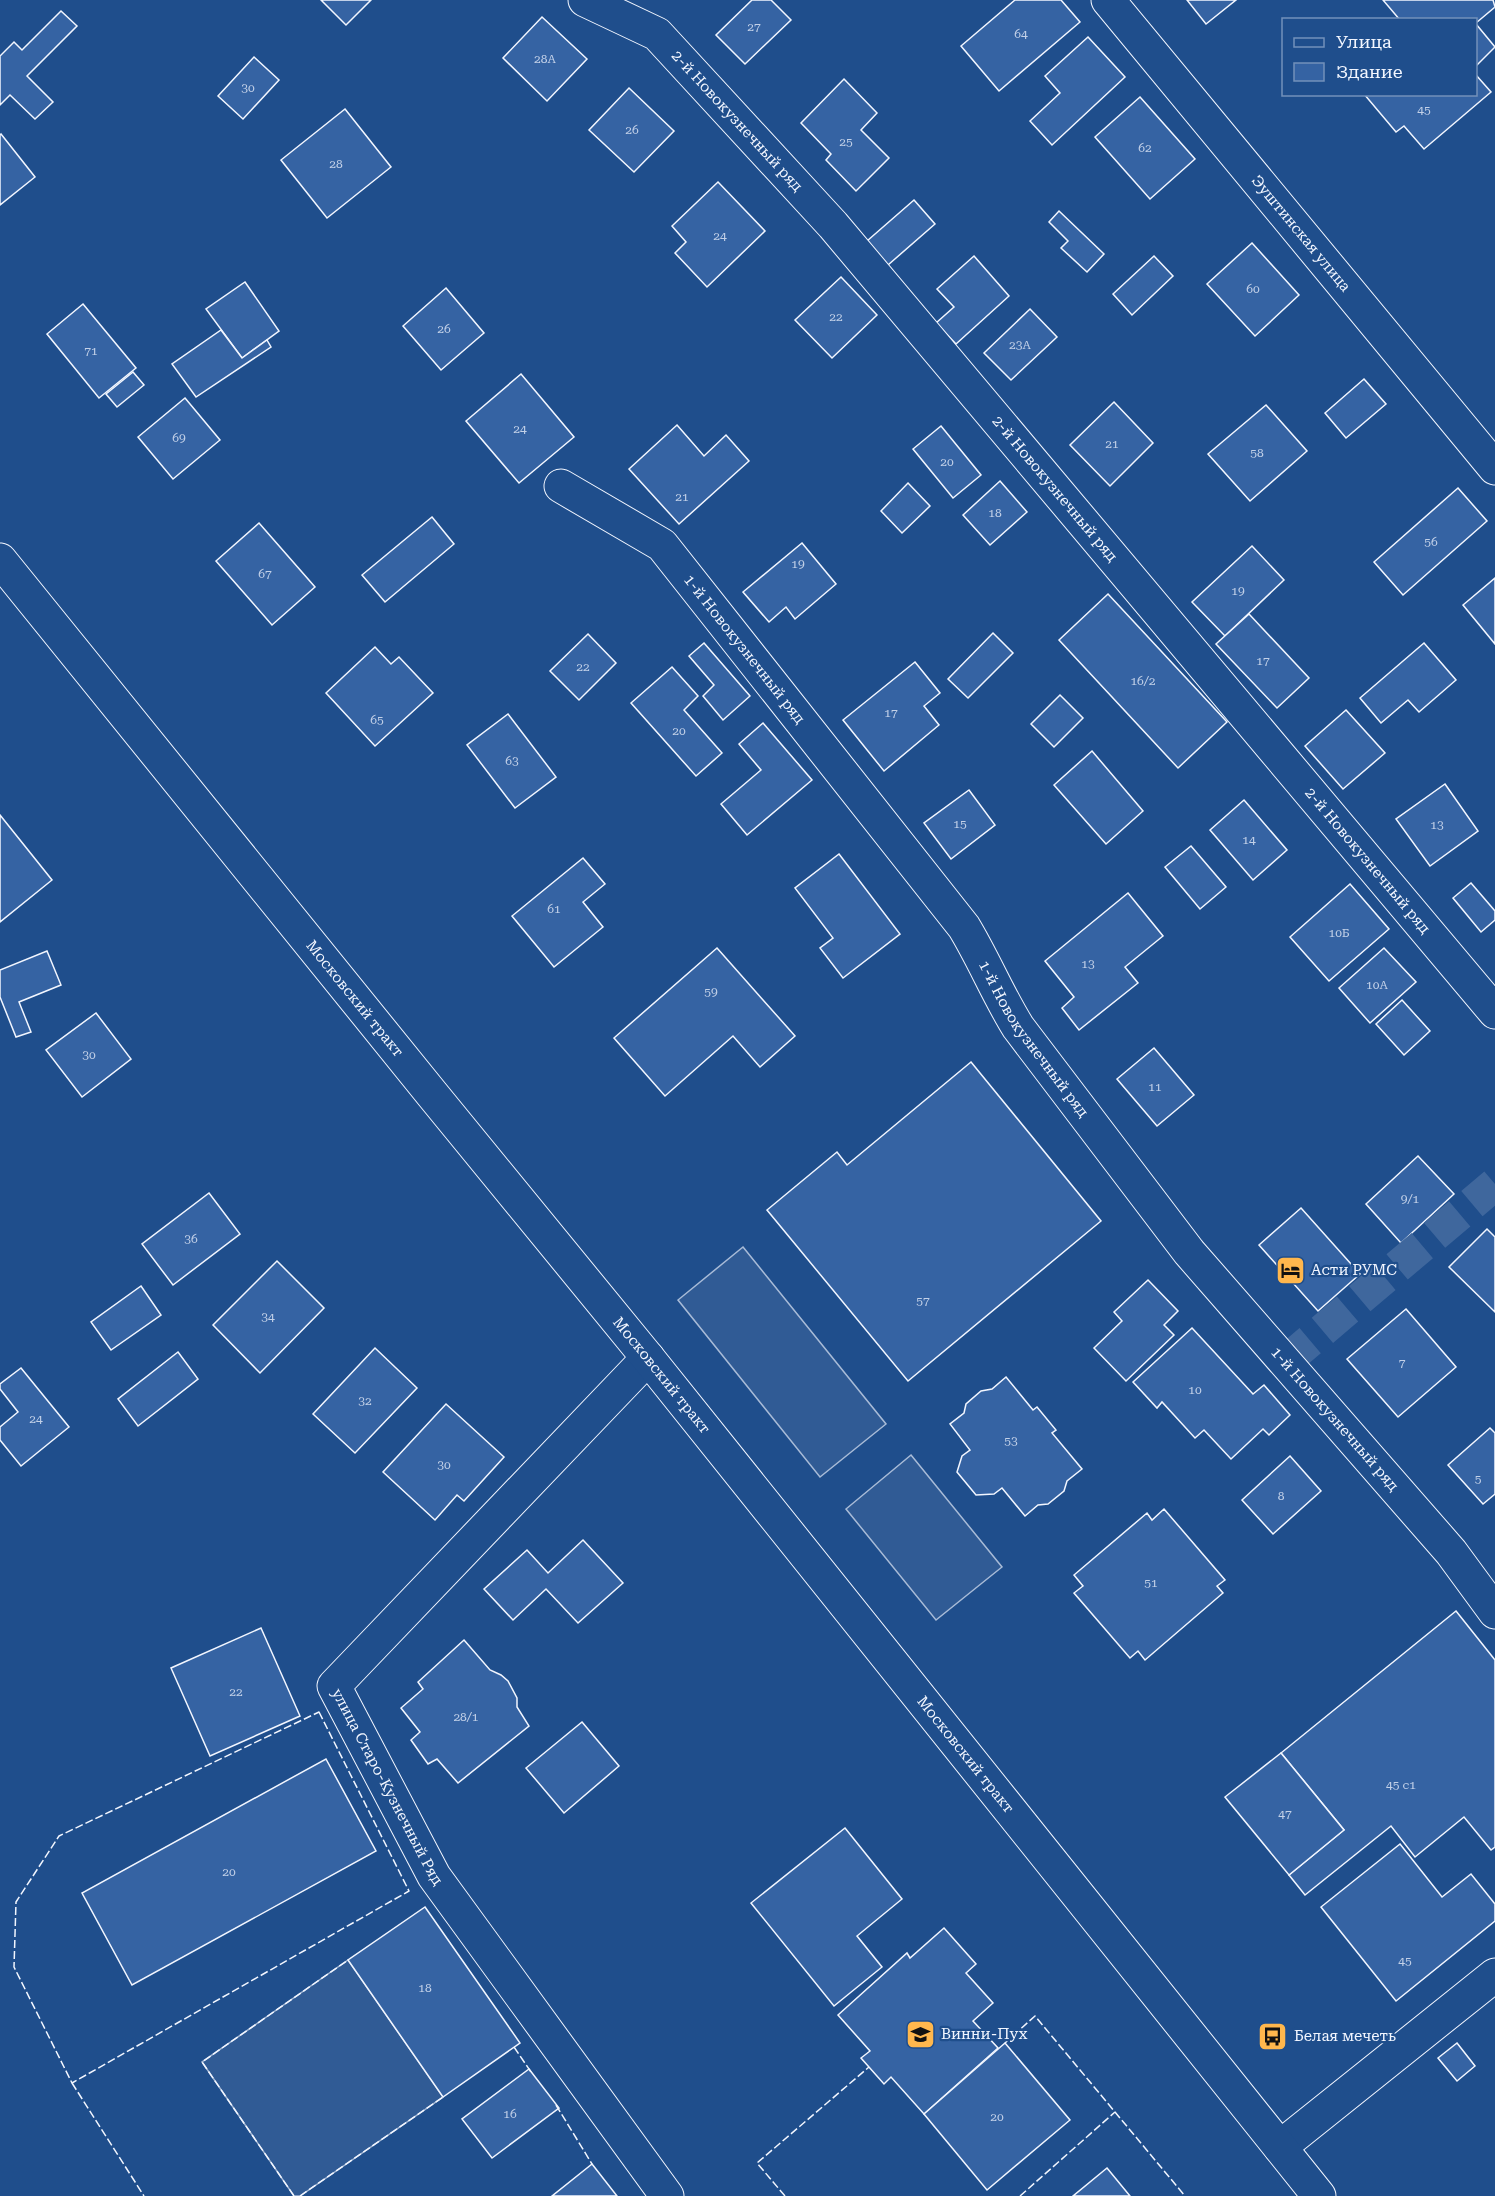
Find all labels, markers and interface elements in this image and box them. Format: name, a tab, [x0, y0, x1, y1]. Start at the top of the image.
legend	[1282, 18, 1477, 96]
house number: 27	[747, 20, 761, 34]
house number: 64	[1014, 27, 1028, 41]
text: Улица	[1336, 31, 1392, 52]
street label: 2-й Новокузнечный ряд	[668, 47, 807, 196]
house number: 28А	[534, 52, 557, 66]
text: Здание	[1336, 61, 1403, 82]
house number: 30	[241, 81, 255, 95]
house number: 45	[1417, 103, 1431, 117]
house number: 26	[625, 123, 639, 137]
house number: 25	[839, 135, 853, 149]
house number: 62	[1138, 141, 1152, 155]
house number: 28	[329, 157, 343, 171]
street label: Эуштинская улица	[1248, 172, 1355, 295]
house number: 24	[713, 229, 727, 243]
house number: 60	[1246, 282, 1260, 296]
house number: 22	[829, 310, 843, 324]
house number: 26	[437, 322, 451, 336]
house number: 23А	[1009, 338, 1032, 352]
house number: 71	[84, 344, 98, 358]
street label: 2-й Новокузнечный ряд	[988, 412, 1122, 566]
house number: 24	[513, 422, 527, 436]
house number: 69	[172, 431, 186, 445]
house number: 21	[1105, 437, 1119, 451]
house number: 58	[1250, 446, 1264, 460]
house number: 20	[940, 455, 954, 469]
house number: 21	[675, 490, 689, 504]
house number: 18	[988, 506, 1002, 520]
house number: 56	[1424, 535, 1438, 549]
house number: 19	[791, 557, 805, 571]
house number: 67	[258, 567, 272, 581]
street label: 1-й Новокузнечный ряд	[680, 571, 809, 728]
house number: 19	[1231, 584, 1245, 598]
house number: 17	[1256, 654, 1270, 668]
house number: 22	[576, 660, 590, 674]
house number: 16/2	[1130, 674, 1156, 688]
house number: 17	[884, 706, 898, 720]
house number: 65	[370, 713, 384, 727]
house number: 20	[672, 724, 686, 738]
house number: 63	[505, 754, 519, 768]
street label: 2-й Новокузнечный ряд	[1301, 784, 1434, 938]
house number: 15	[953, 817, 967, 831]
house number: 13	[1430, 818, 1444, 832]
house number: 14	[1242, 833, 1256, 847]
house number: 61	[547, 902, 561, 916]
house number: 10Б	[1328, 926, 1350, 940]
street label: Московский тракт	[302, 937, 407, 1060]
house number: 13	[1081, 957, 1095, 971]
street label: 1-й Новокузнечный ряд	[975, 958, 1093, 1121]
house number: 10А	[1366, 978, 1389, 992]
house number: 59	[704, 985, 718, 999]
house number: 30	[82, 1048, 96, 1062]
house number: 11	[1148, 1080, 1162, 1094]
house number: 9/1	[1401, 1192, 1420, 1206]
house number: 36	[184, 1232, 198, 1246]
hotel icon: Асти РУМС	[1274, 1254, 1306, 1286]
place label: Асти РУМС	[1311, 1261, 1397, 1279]
house number: 57	[916, 1294, 930, 1308]
house number: 34	[261, 1310, 275, 1324]
street label: Московский тракт	[609, 1313, 714, 1437]
street label: 1-й Новокузнечный ряд	[1267, 1343, 1403, 1495]
house number: 7	[1399, 1356, 1406, 1370]
house number: 10	[1188, 1383, 1202, 1397]
house number: 32	[358, 1394, 372, 1408]
house number: 24	[29, 1412, 43, 1426]
house number: 53	[1004, 1434, 1018, 1448]
house number: 30	[437, 1458, 451, 1472]
house number: 5	[1475, 1472, 1482, 1486]
house number: 8	[1278, 1489, 1285, 1503]
house number: 51	[1144, 1576, 1158, 1590]
house number: 22	[229, 1685, 243, 1699]
street label: улица Старо-Кузнечный Ряд	[328, 1685, 447, 1889]
street label: Московский тракт	[913, 1693, 1018, 1817]
house number: 28/1	[453, 1710, 479, 1724]
house number: 45 с1	[1386, 1778, 1416, 1792]
house number: 47	[1278, 1807, 1292, 1821]
house number: 20	[222, 1865, 236, 1879]
house number: 45	[1398, 1954, 1412, 1968]
house number: 18	[418, 1981, 432, 1995]
school or university icon: Винни-Пух	[904, 2018, 936, 2050]
bus stop icon: Белая мечеть	[1257, 2020, 1289, 2052]
place label: Винни-Пух	[941, 2025, 1028, 2043]
place label: Белая мечеть	[1294, 2027, 1396, 2045]
house number: 16	[503, 2107, 517, 2121]
house number: 20	[990, 2110, 1004, 2124]

